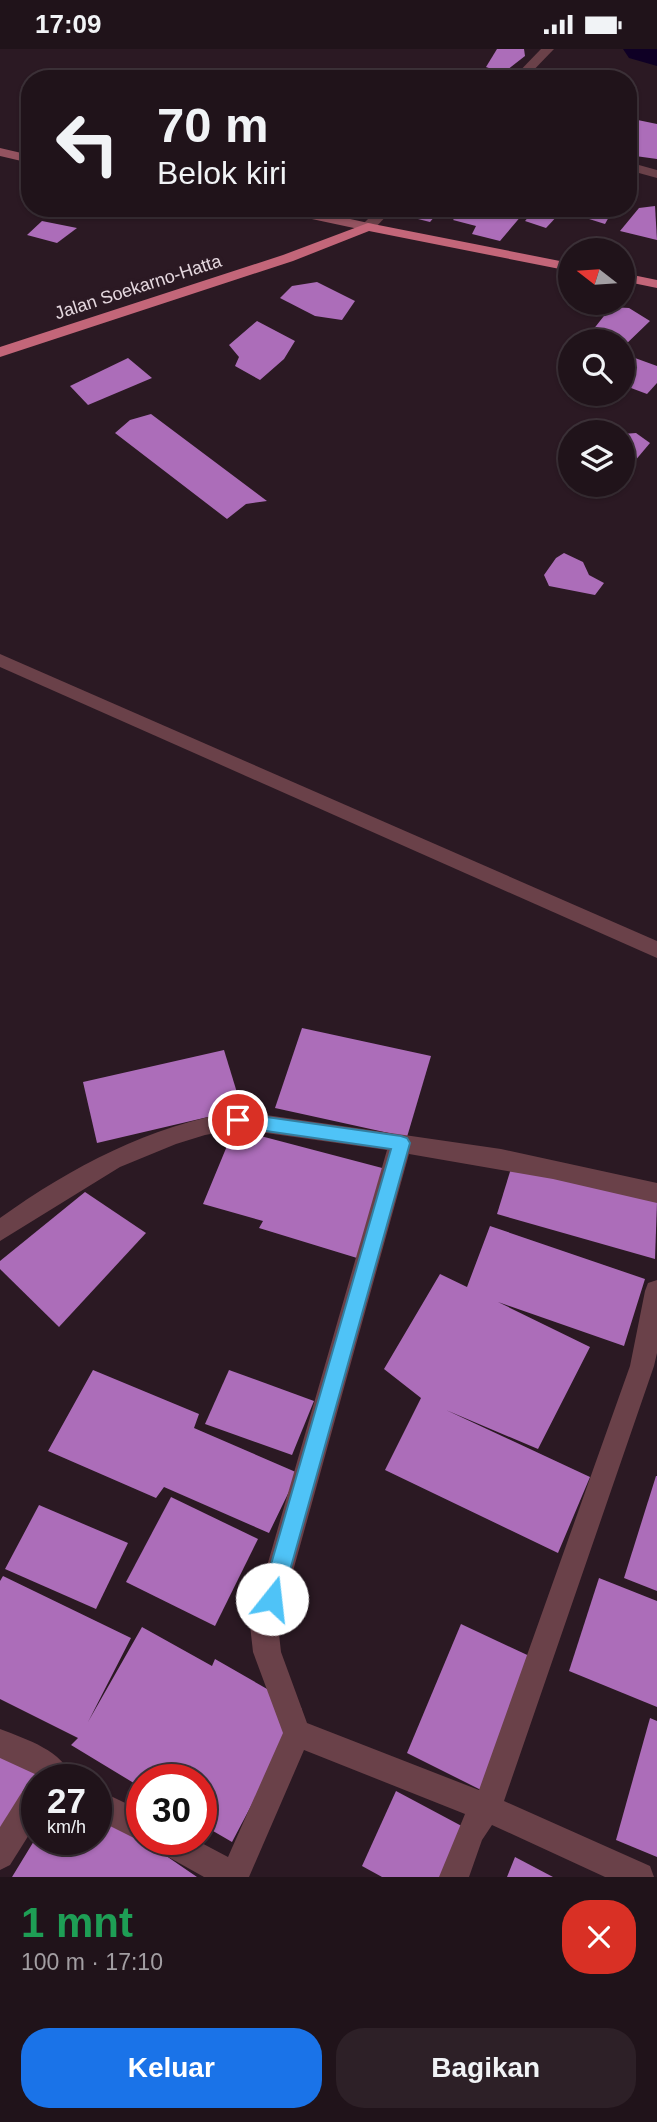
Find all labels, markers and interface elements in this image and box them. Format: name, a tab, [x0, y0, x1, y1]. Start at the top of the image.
text: 17:09	[35, 9, 102, 39]
icon: left	[42, 98, 133, 189]
text: 70 m	[157, 98, 269, 152]
text: Belok kiri	[157, 155, 287, 191]
north arrow	[558, 238, 635, 315]
map controls	[558, 238, 635, 497]
street label: Jalan Soekarno-Hatta	[52, 250, 225, 323]
button: search	[558, 329, 635, 406]
button: layers	[558, 420, 635, 497]
pin	[208, 1090, 268, 1150]
icon: arrive	[219, 1101, 257, 1139]
position arrow	[235, 1562, 309, 1636]
speed limit sign: 30	[126, 1764, 217, 1855]
text: 27	[47, 1781, 86, 1820]
text: km/h	[47, 1817, 86, 1837]
text: 1 mnt	[21, 1899, 133, 1946]
button: close	[562, 1900, 636, 1974]
text: 100 m · 17:10	[21, 1949, 163, 1975]
button: Keluar	[21, 2028, 322, 2108]
button: Bagikan	[336, 2028, 636, 2108]

